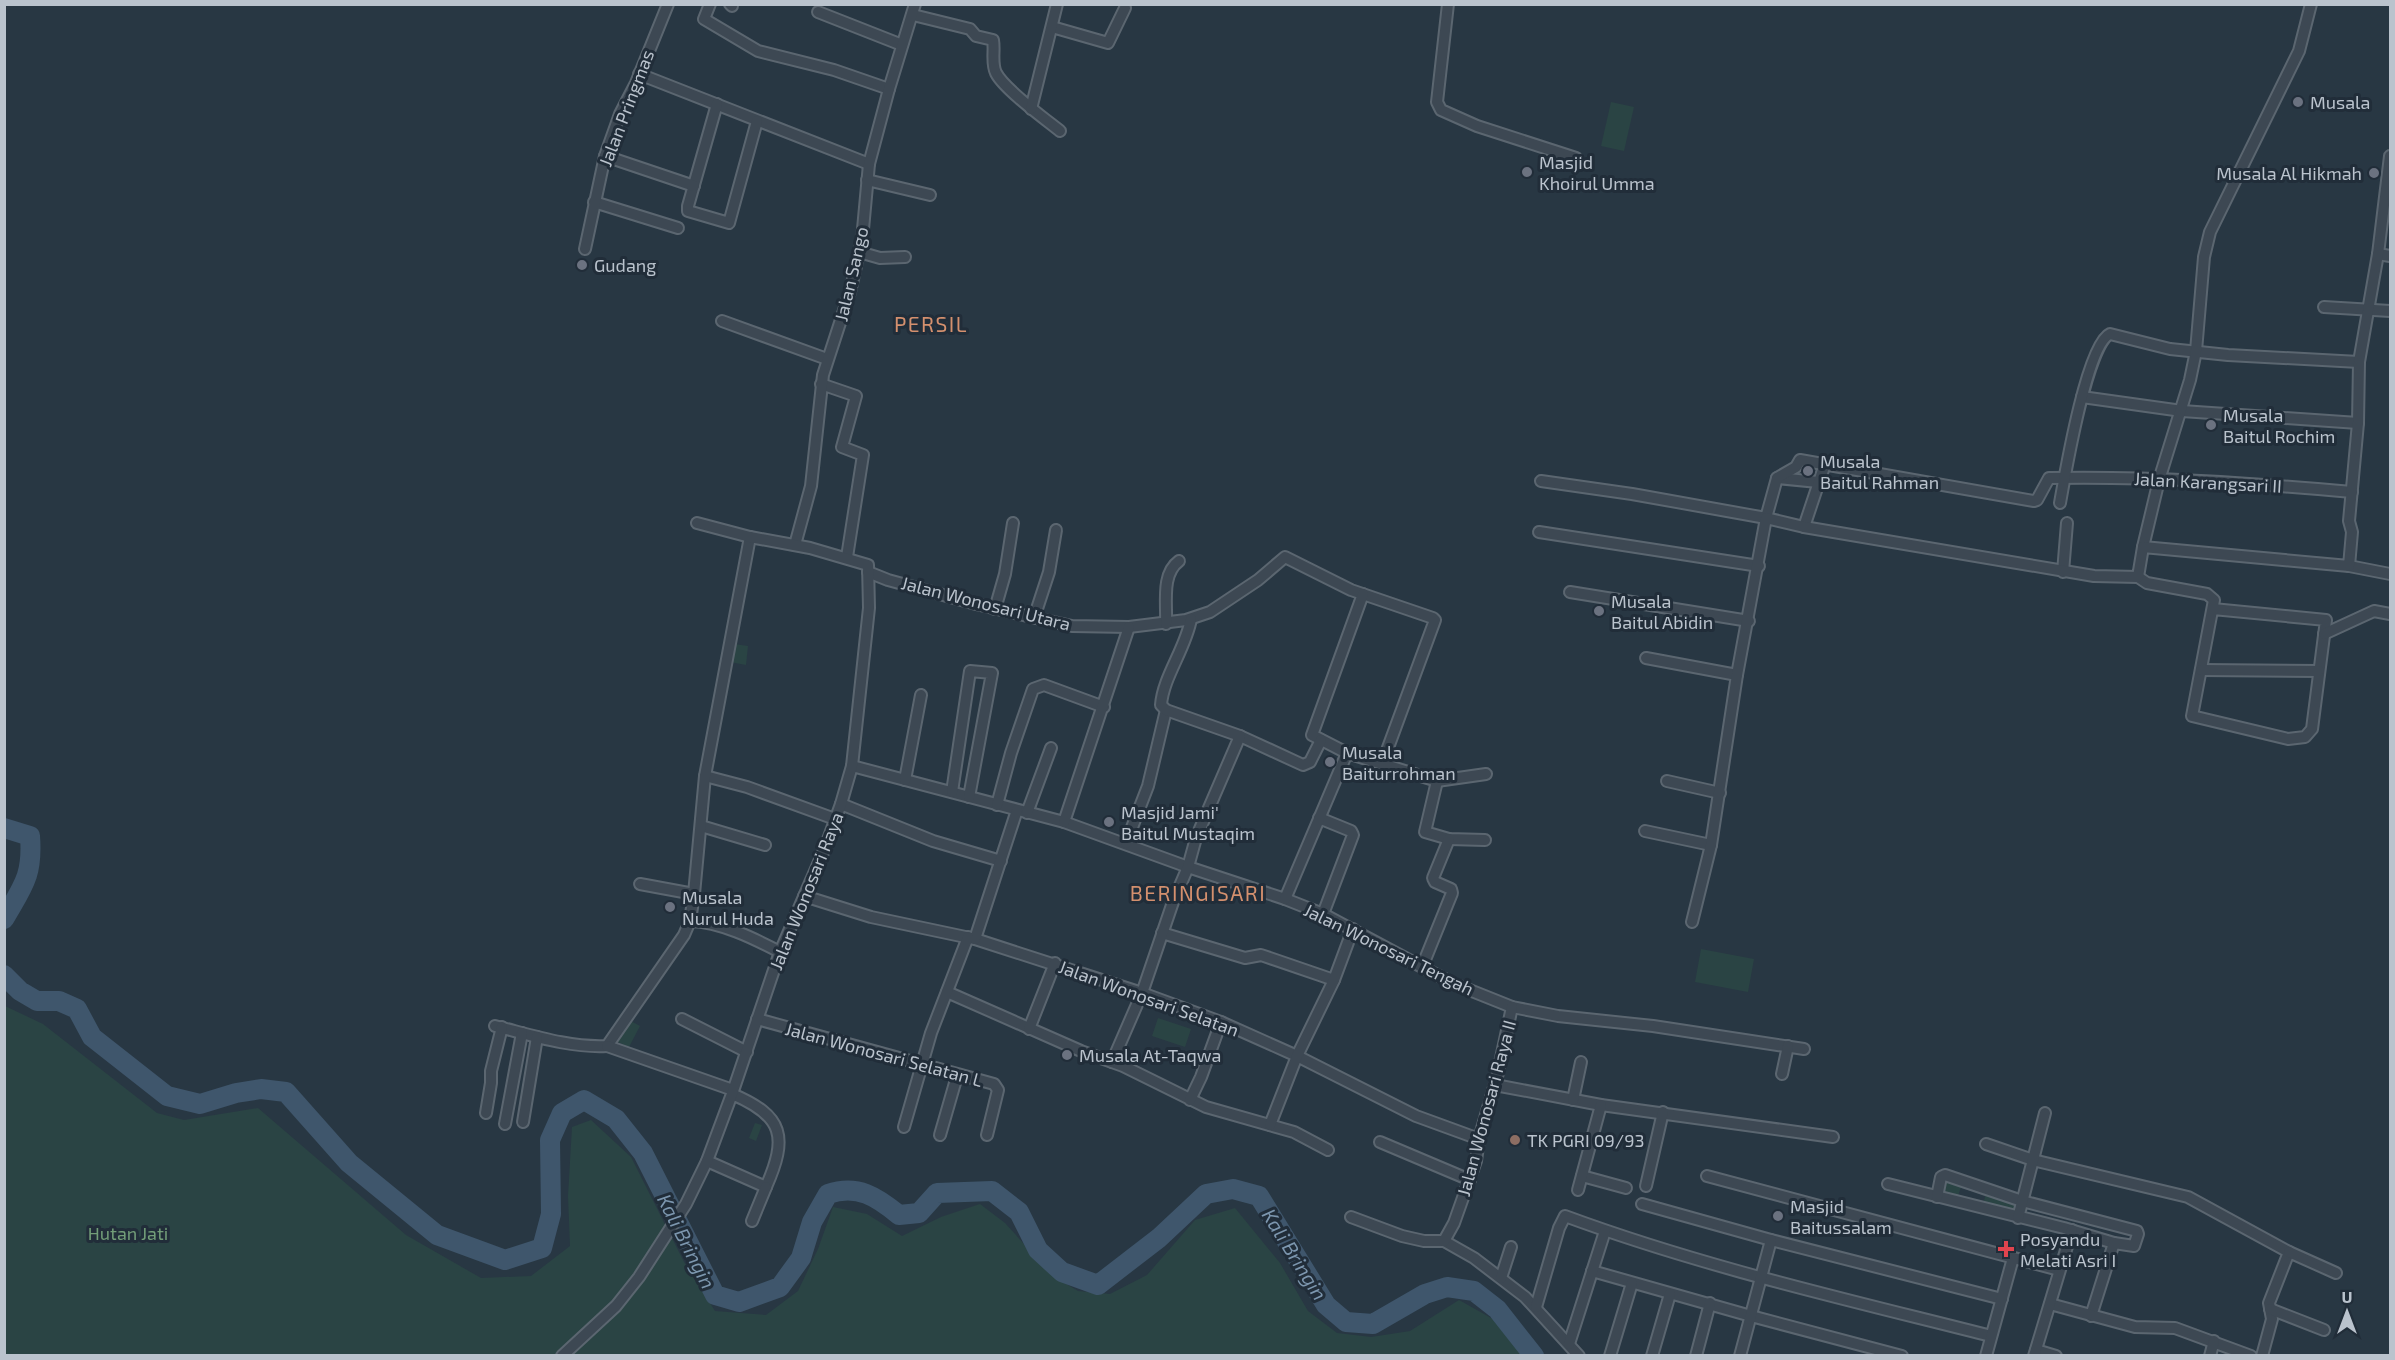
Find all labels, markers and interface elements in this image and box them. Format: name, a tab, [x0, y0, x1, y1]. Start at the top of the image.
street label: Jalan Pringmas	[594, 46, 658, 170]
place label: Musala	[2310, 91, 2370, 113]
marker: Musala	[2291, 95, 2305, 109]
place label: Masjid Khoirul Umma	[1539, 151, 1655, 194]
place label: Musala Al Hikmah	[2216, 162, 2362, 184]
marker: Masjid Khoirul Umma	[1520, 165, 1534, 179]
marker: Musala Al Hikmah	[2367, 166, 2381, 180]
street label: Jalan Sango	[829, 225, 873, 323]
place label: Gudang	[594, 254, 656, 276]
marker: Gudang	[575, 258, 589, 272]
district label: PERSIL	[894, 311, 968, 336]
place label: Musala Baitul Rochim	[2223, 404, 2335, 447]
marker: Musala Baitul Rochim	[2204, 418, 2218, 432]
place label: Musala Baitul Rahman	[1820, 450, 1939, 493]
marker: Musala Baitul Rahman	[1801, 464, 1815, 478]
street label: Jalan Karangsari II	[2134, 467, 2282, 497]
street label: Jalan Wonosari Utara	[899, 571, 1073, 635]
place label: Musala Baitul Abidin	[1611, 590, 1713, 633]
marker: Musala Baitul Abidin	[1592, 604, 1606, 618]
place label: Musala Baiturrohman	[1342, 741, 1456, 784]
marker: Musala Baiturrohman	[1323, 755, 1337, 769]
place label: Masjid Jami' Baitul Mustaqim	[1121, 801, 1255, 844]
street label: Jalan Wonosari Raya	[764, 809, 848, 973]
marker: Masjid Jami' Baitul Mustaqim	[1102, 815, 1116, 829]
district label: BERINGISARI	[1130, 880, 1266, 905]
place label: Musala Nurul Huda	[682, 886, 774, 929]
street label: Jalan Wonosari Tengah	[1300, 898, 1478, 1000]
marker: Musala Nurul Huda	[663, 900, 677, 914]
street label: Jalan Wonosari Selatan	[1056, 955, 1242, 1041]
street label: Jalan Wonosari Selatan L	[783, 1017, 985, 1091]
street label: Jalan Wonosari Raya II	[1452, 1017, 1520, 1199]
place label: Musala At-Taqwa	[1079, 1044, 1221, 1066]
marker: Musala At-Taqwa	[1060, 1048, 1074, 1062]
place label: TK PGRI 09/93	[1527, 1129, 1644, 1151]
marker: TK PGRI 09/93	[1508, 1133, 1522, 1147]
water label: Kali Bringin	[653, 1190, 721, 1292]
place label: Masjid Baitussalam	[1790, 1195, 1892, 1238]
water label: Kali Bringin	[1258, 1204, 1332, 1304]
marker: Masjid Baitussalam	[1771, 1209, 1785, 1223]
park label: Hutan Jati	[88, 1222, 168, 1244]
place label: Posyandu Melati Asri I	[2020, 1228, 2116, 1271]
marker: Posyandu Melati Asri I	[1997, 1240, 2015, 1258]
north arrow	[2317, 1282, 2377, 1342]
text: U	[2342, 1287, 2352, 1306]

